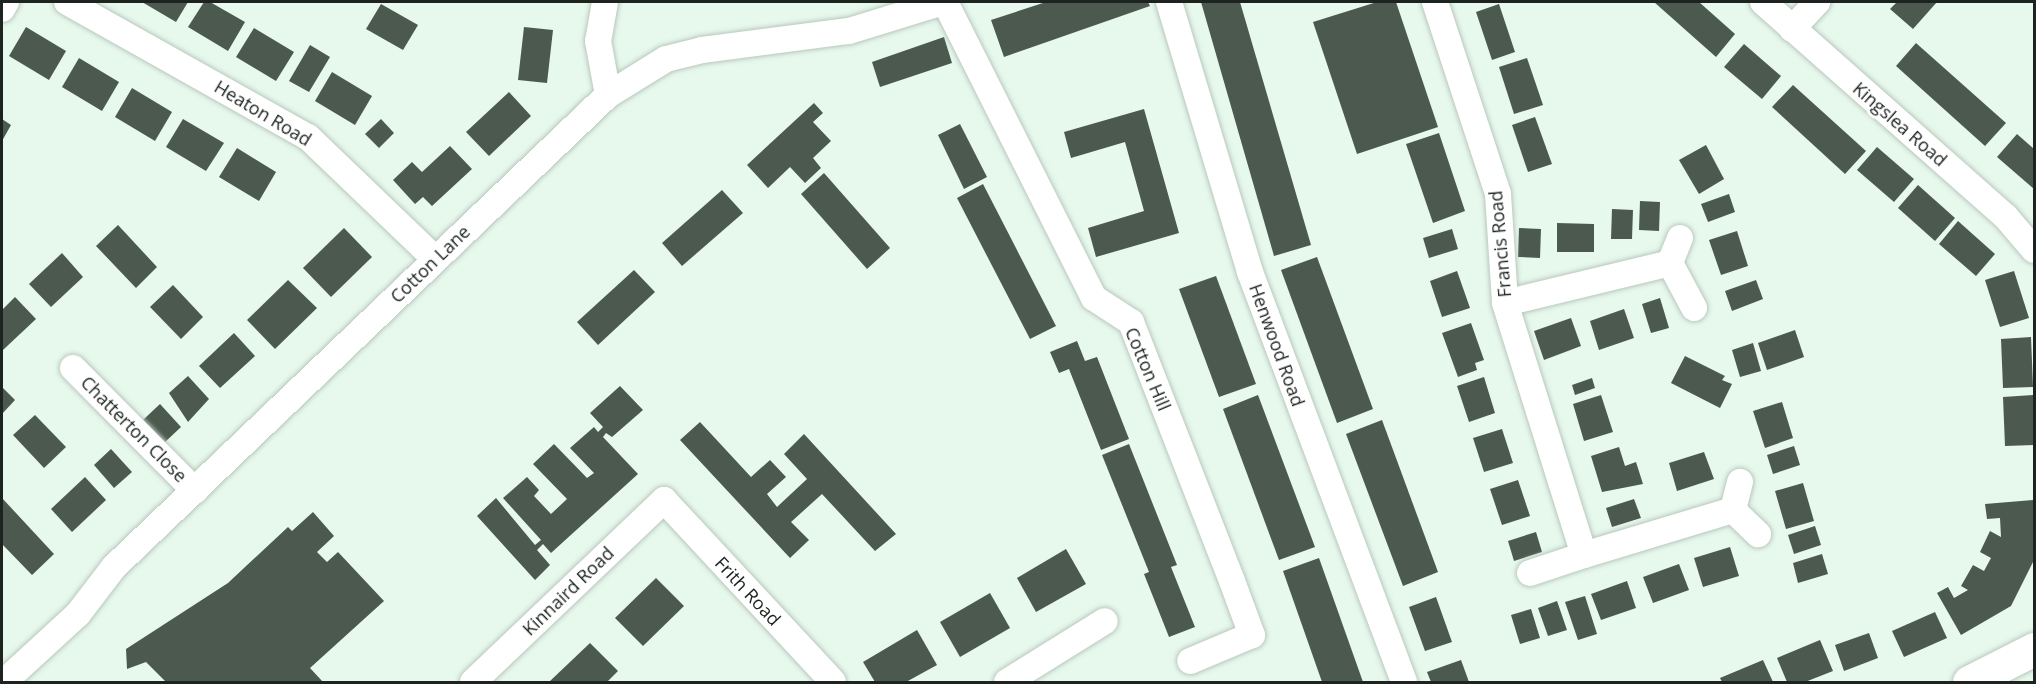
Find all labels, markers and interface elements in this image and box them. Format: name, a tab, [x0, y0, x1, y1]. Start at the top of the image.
street label: Heaton Road	[211, 76, 315, 150]
street label: Kingslea Road	[1849, 77, 1951, 171]
street label: Francis Road	[1485, 190, 1515, 298]
street label: Cotton Lane	[386, 221, 474, 307]
street label: Henwood Road	[1245, 281, 1309, 409]
street label: Cotton Hill	[1121, 324, 1175, 414]
street label: Chatterton Close	[77, 372, 191, 486]
street label: Kinnaird Road	[518, 542, 618, 640]
street label: Frith Road	[711, 552, 785, 630]

